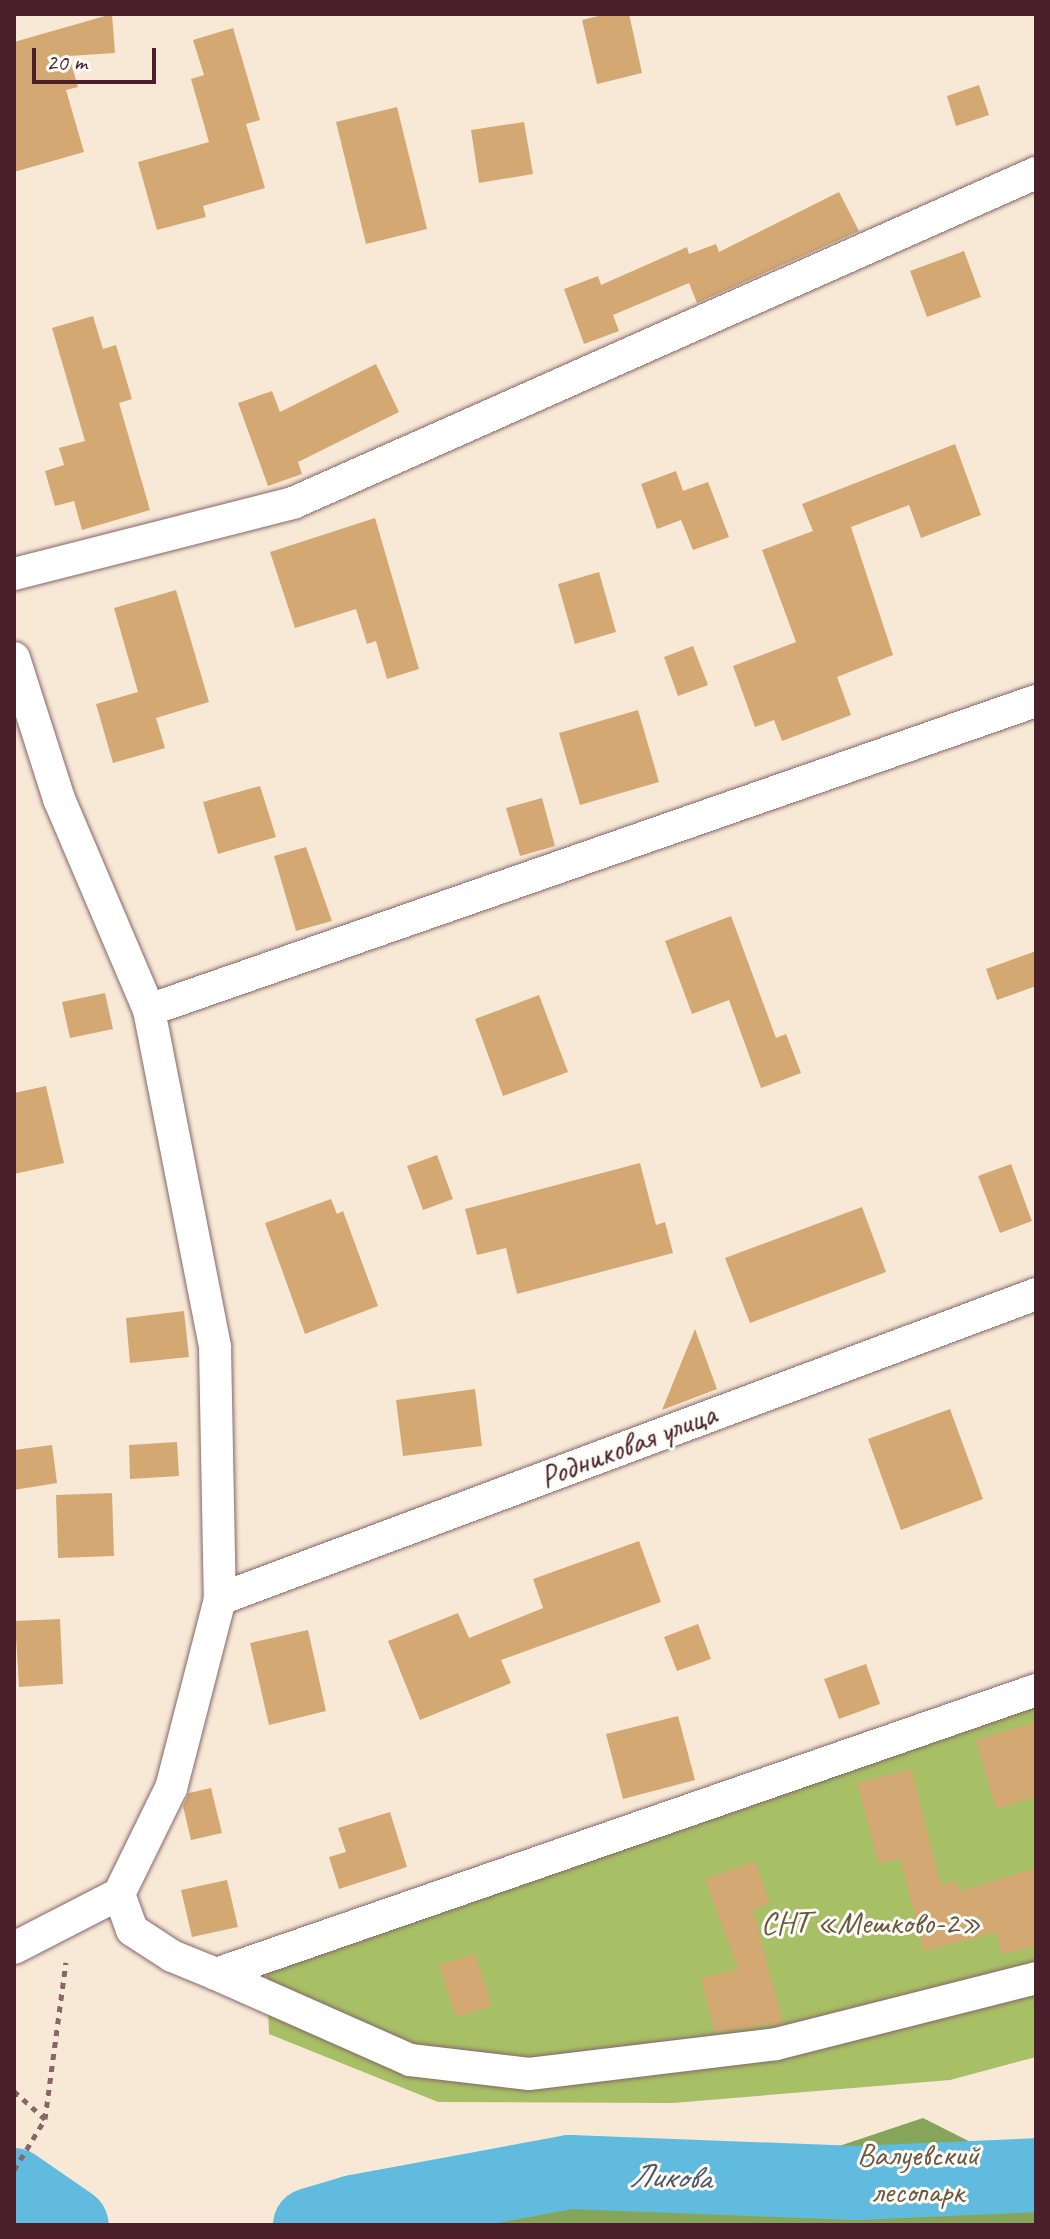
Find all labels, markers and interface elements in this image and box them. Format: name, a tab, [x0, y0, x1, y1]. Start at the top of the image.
scale bar	[36, 32, 160, 82]
text: 20 m	[46, 47, 87, 77]
street label: Родниковая улица	[533, 1394, 723, 1498]
park label: СНТ «Мешково-2»	[761, 1904, 981, 1942]
park label: Валуевский лесопарк	[857, 2137, 979, 2212]
water label: Ликова	[629, 2154, 711, 2198]

